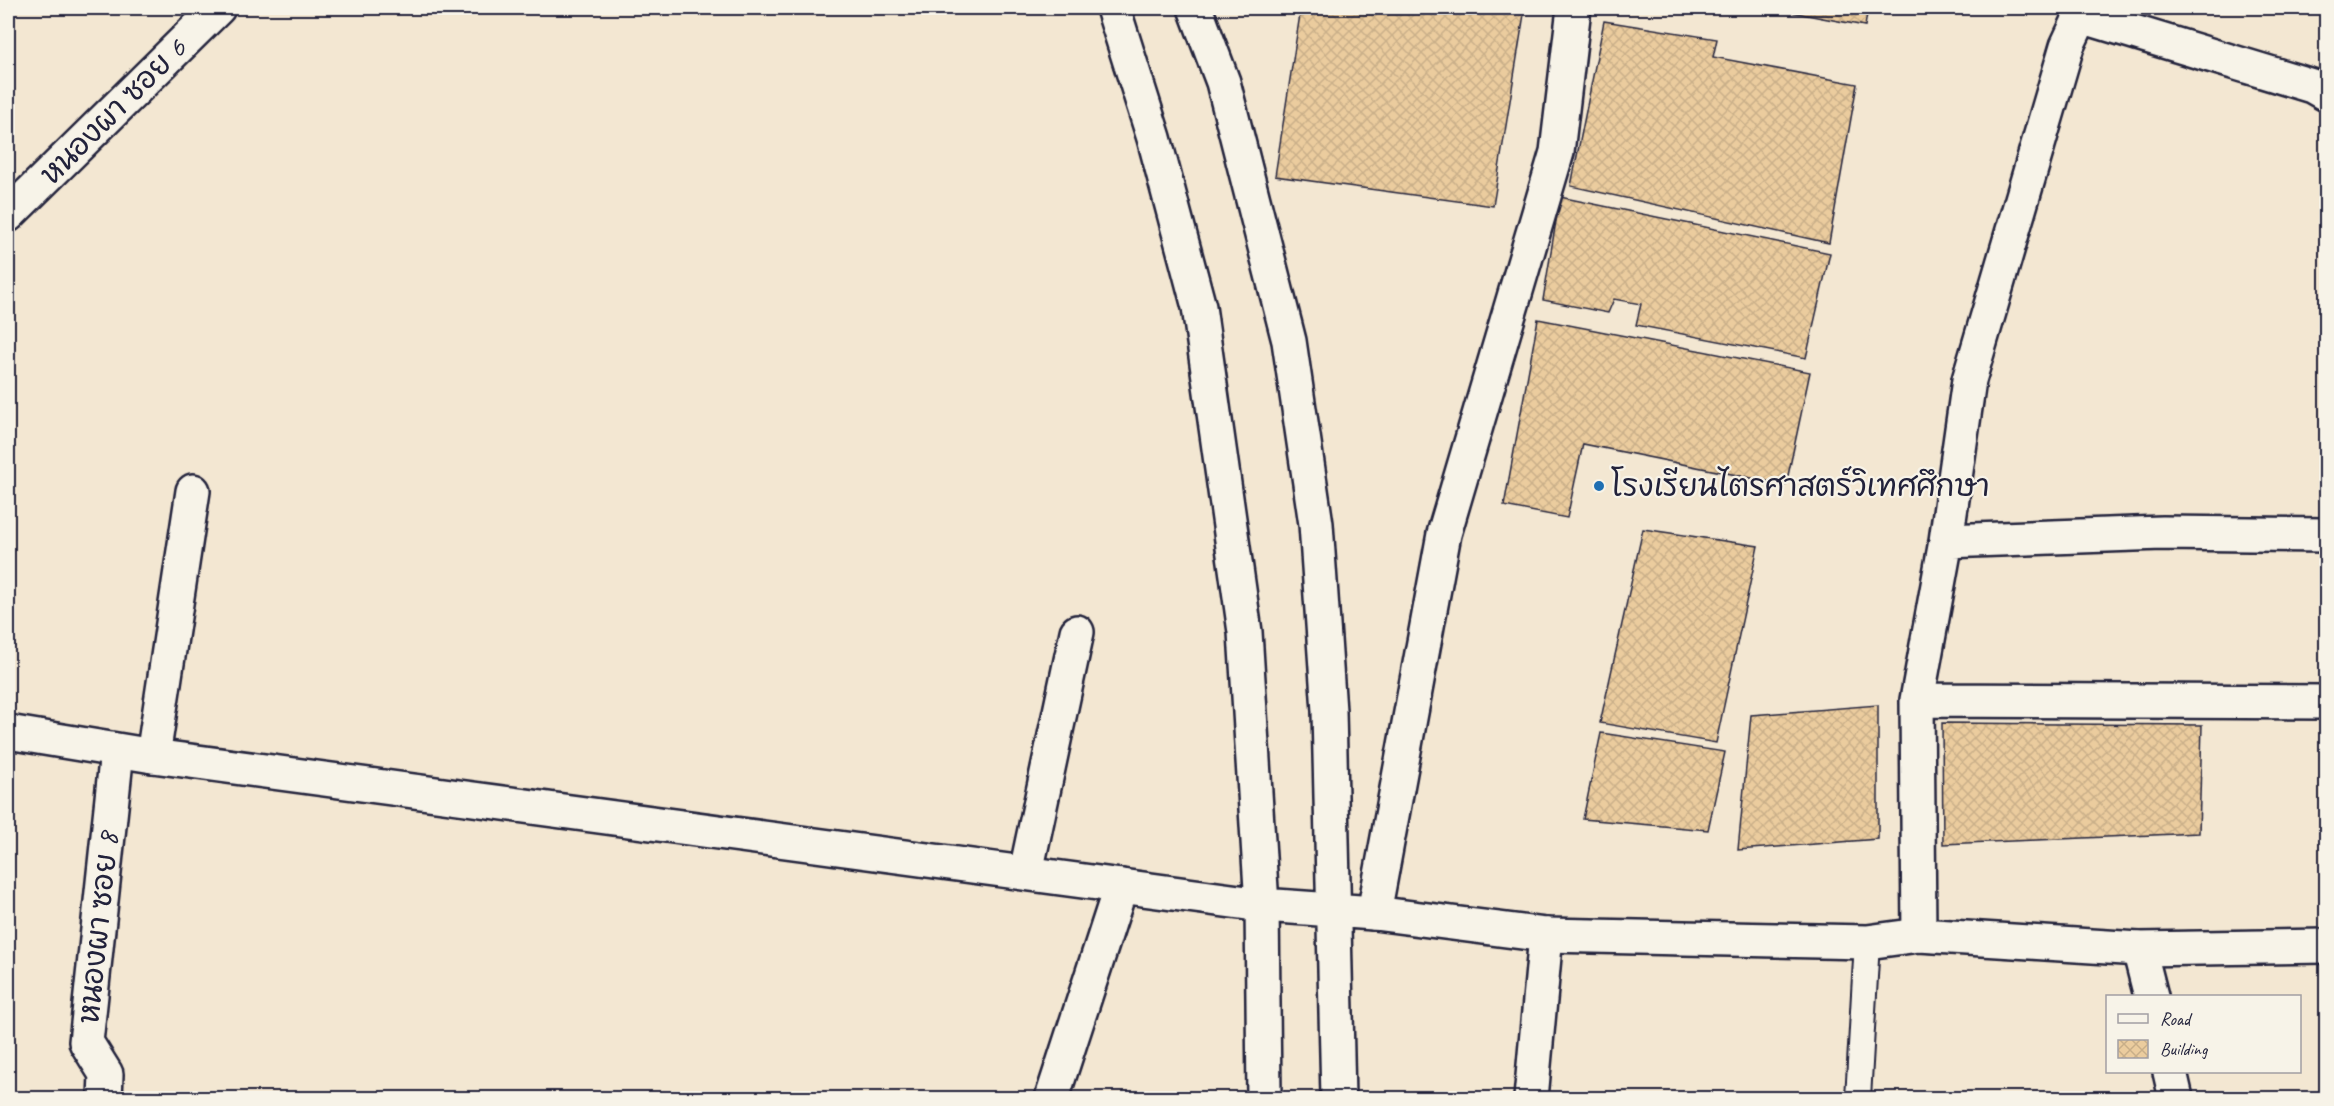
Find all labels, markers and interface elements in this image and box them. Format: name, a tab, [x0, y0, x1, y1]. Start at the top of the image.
street label: หนองผา ซอย 6	[32, 29, 195, 192]
place label: โรงเรียนไตรศาสตร์วิเทศศึกษา	[1611, 466, 1990, 505]
marker: โรงเรียนไตรศาสตร์วิเทศศึกษา	[1592, 479, 1606, 493]
street label: หนองผา ซอย 8	[69, 828, 127, 1025]
legend	[2106, 995, 2301, 1073]
text: Road	[2160, 1008, 2193, 1030]
text: Building	[2160, 1038, 2209, 1060]

